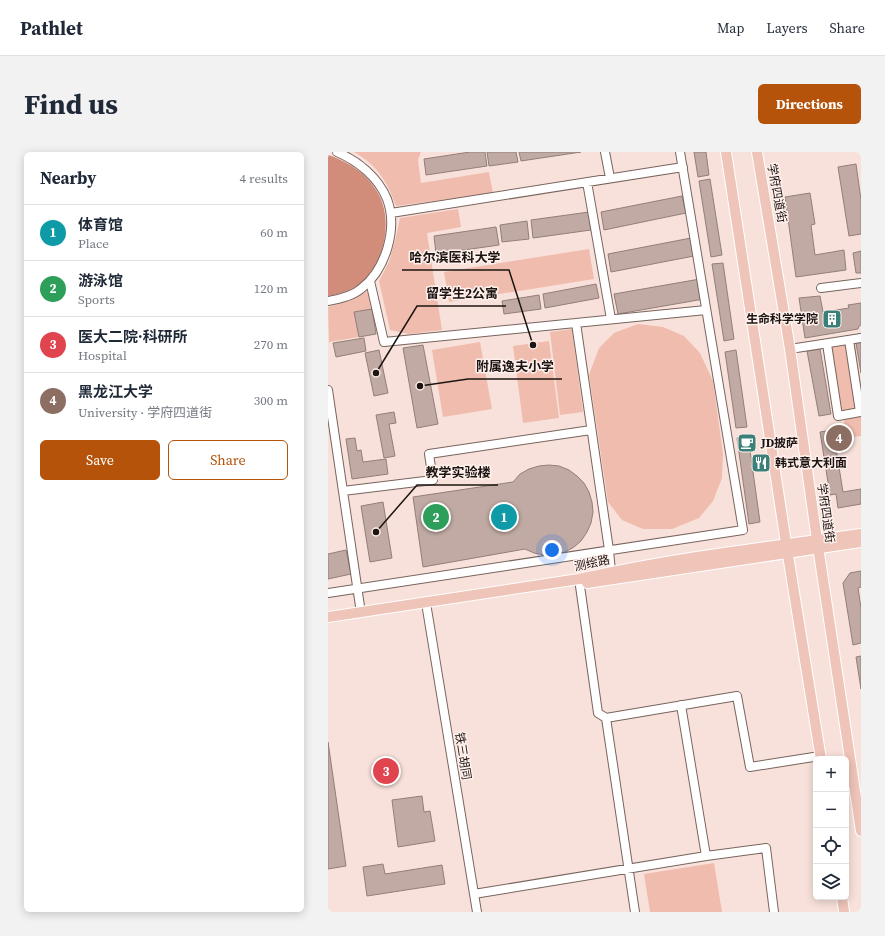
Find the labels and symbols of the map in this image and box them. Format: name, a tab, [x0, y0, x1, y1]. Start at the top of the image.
street label: 学府四道街	[764, 162, 790, 224]
callout: 哈尔滨医科大学	[402, 245, 509, 270]
text: 哈尔滨医科大学	[409, 249, 501, 266]
callout: 留学生2公寓	[417, 281, 506, 306]
text: 留学生2公寓	[426, 285, 498, 302]
building icon: 生命科学学院	[821, 308, 843, 330]
place label: 生命科学学院	[746, 311, 818, 327]
callout: 附属逸夫小学	[468, 354, 562, 379]
text: 附属逸夫小学	[476, 358, 554, 375]
pin: 4	[826, 423, 852, 453]
cafe icon: JD披萨	[736, 432, 758, 454]
place label: JD披萨	[760, 435, 798, 451]
restaurant icon: 韩式意大利面	[750, 452, 772, 474]
place label: 韩式意大利面	[775, 455, 847, 471]
callout: 教学实验楼	[417, 460, 498, 485]
text: 教学实验楼	[425, 464, 491, 481]
street label: 学府四道街	[814, 482, 838, 544]
pin: 2	[423, 502, 449, 532]
pin: 1	[491, 502, 517, 532]
your location	[542, 540, 562, 560]
street label: 测绘路	[573, 551, 611, 575]
street label: 铁三胡同	[451, 731, 475, 781]
pin: 3	[373, 756, 399, 786]

